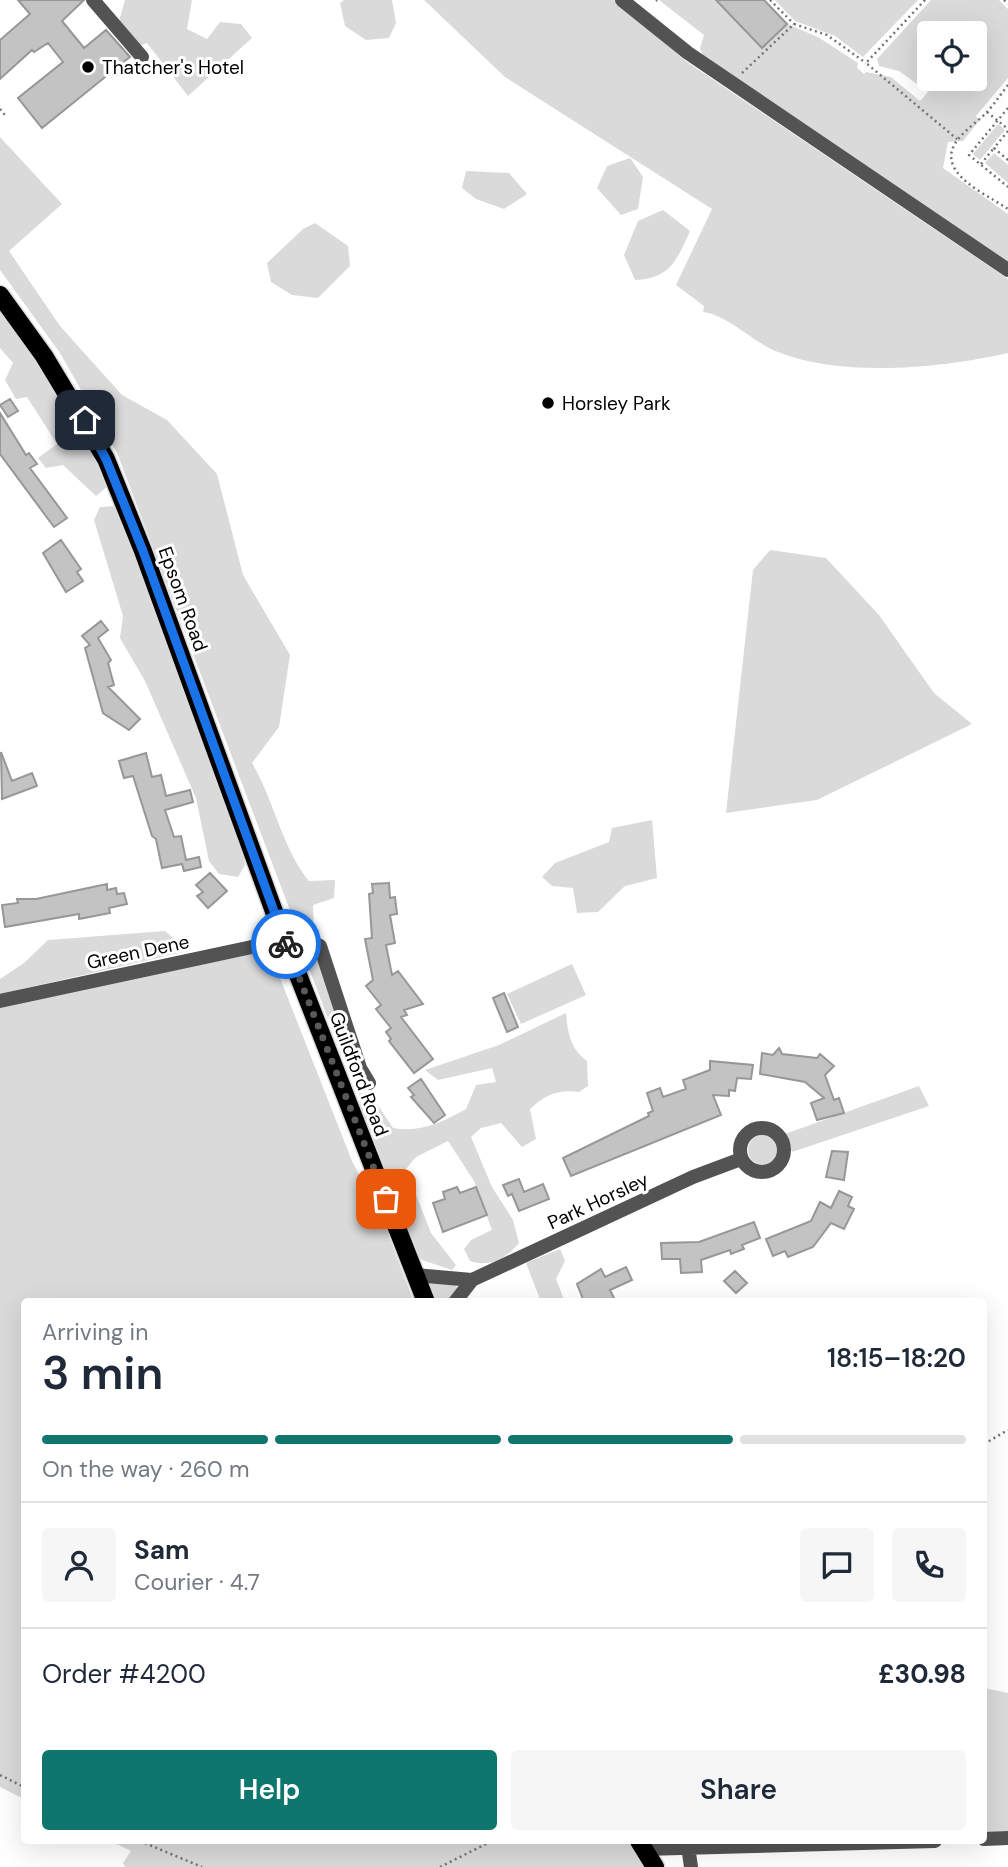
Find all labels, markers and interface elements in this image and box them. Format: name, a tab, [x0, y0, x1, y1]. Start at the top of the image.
map controls	[917, 21, 987, 91]
button: locate	[917, 21, 987, 91]
place label: Thatcher's Hotel	[102, 55, 244, 80]
marker: Thatcher's Hotel	[80, 59, 96, 75]
pin	[55, 390, 115, 450]
place label: Horsley Park	[562, 391, 671, 416]
marker: Horsley Park	[540, 395, 556, 411]
icon: home	[66, 401, 104, 439]
street label: Epsom Road	[153, 543, 213, 655]
courier	[251, 909, 321, 979]
icon: bike	[267, 925, 305, 963]
street label: Green Dene	[84, 929, 192, 975]
street label: Guildford Road	[324, 1008, 394, 1140]
street label: Park Horsley	[544, 1167, 653, 1235]
pin	[356, 1169, 416, 1229]
icon: bag	[367, 1180, 405, 1218]
text: Arriving in	[42, 1317, 148, 1347]
text: 18:15–18:20	[827, 1341, 966, 1375]
text: 3 min	[42, 1343, 163, 1403]
text: On the way · 260 m	[42, 1454, 249, 1484]
button: person	[42, 1528, 116, 1602]
button: chat	[800, 1528, 874, 1602]
button: phone	[892, 1528, 966, 1602]
text: Sam	[134, 1533, 189, 1567]
text: Courier · 4.7	[134, 1567, 260, 1597]
text: Order #4200	[42, 1657, 206, 1691]
text: £30.98	[878, 1657, 966, 1691]
button: Help	[42, 1750, 497, 1830]
button: Share	[511, 1750, 966, 1830]

